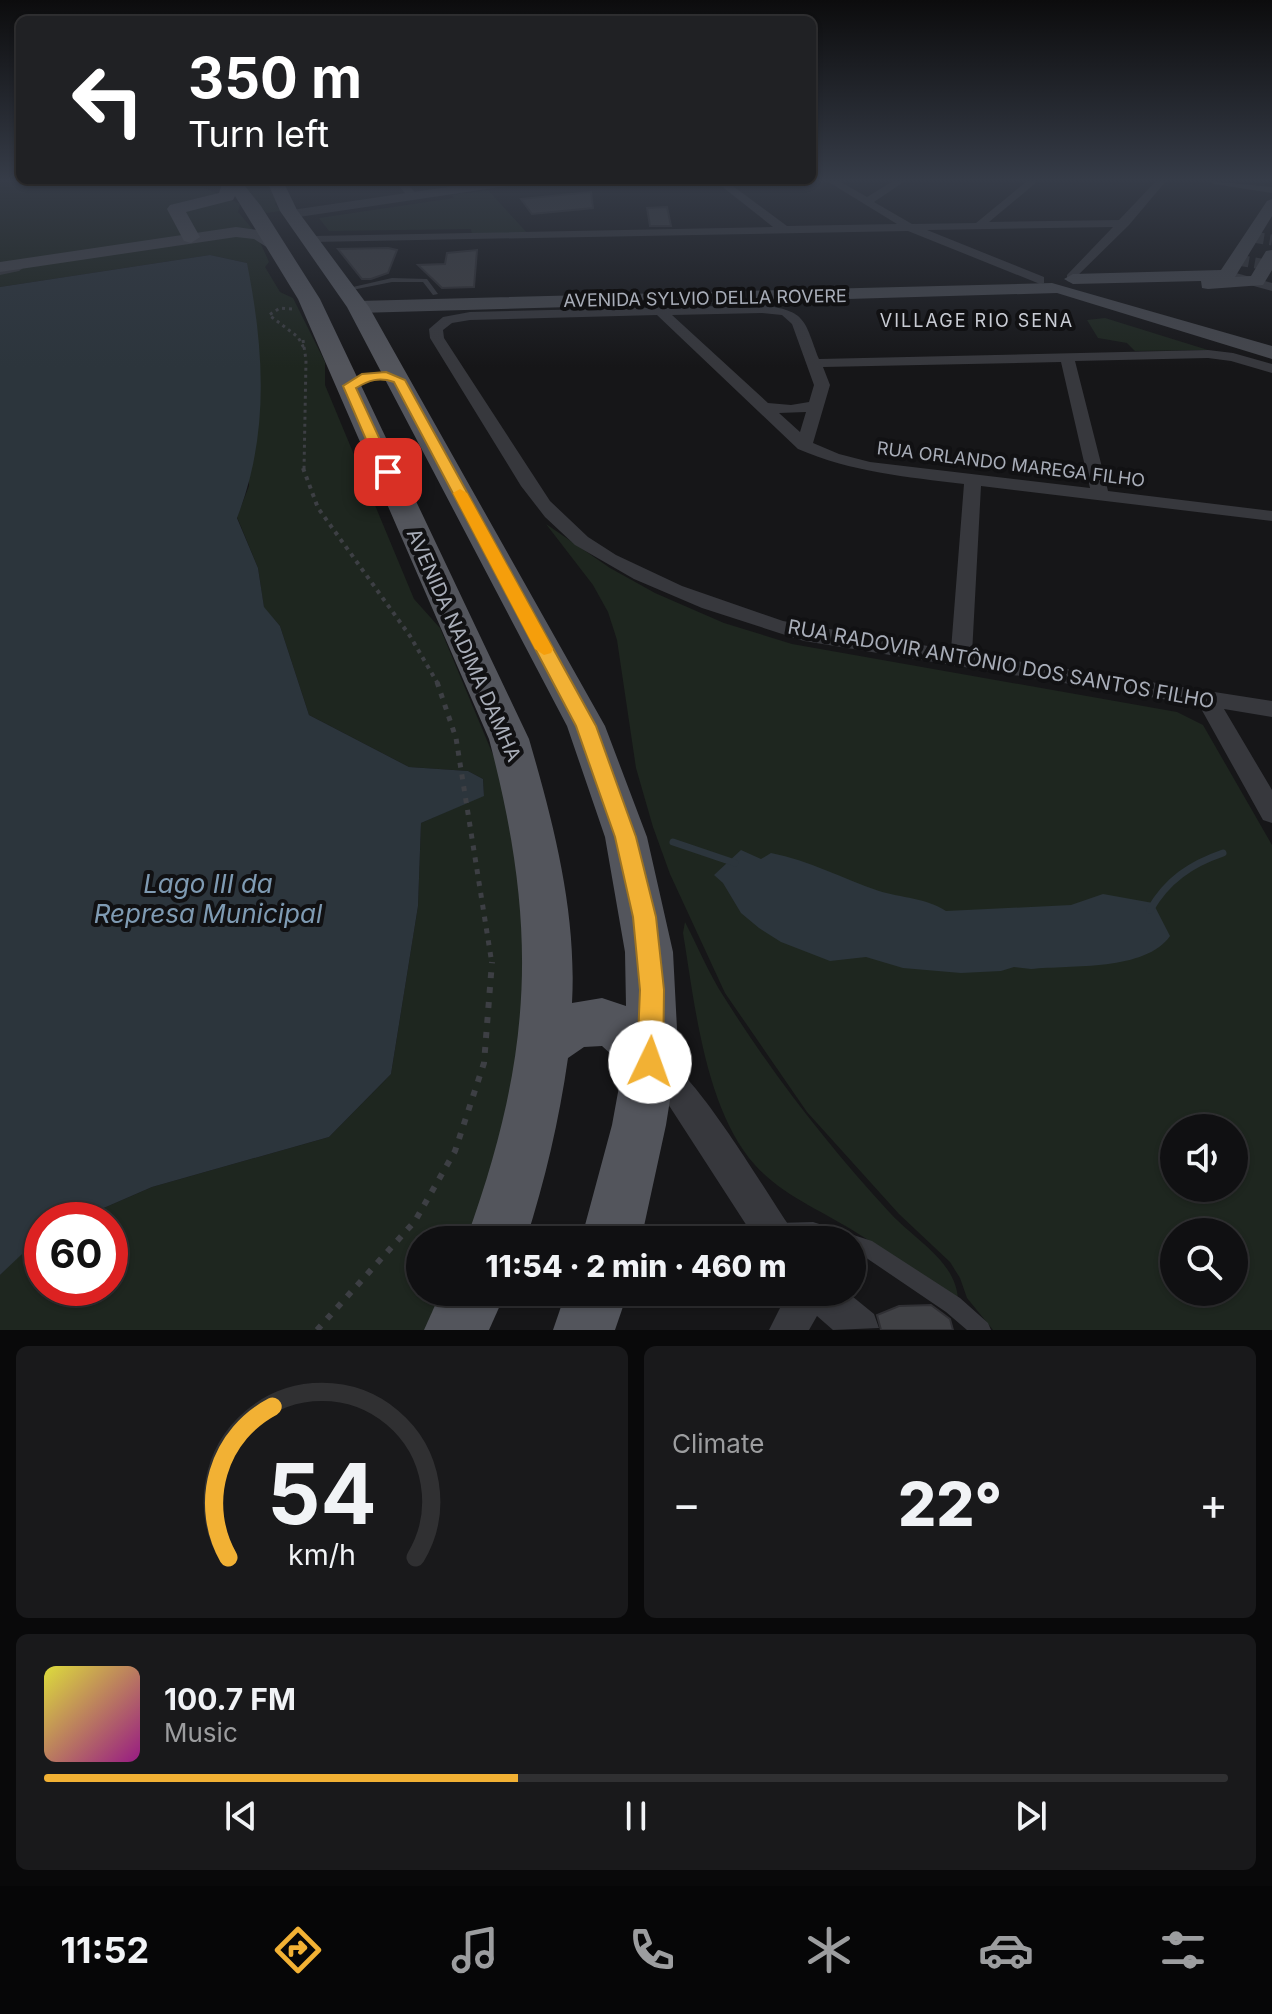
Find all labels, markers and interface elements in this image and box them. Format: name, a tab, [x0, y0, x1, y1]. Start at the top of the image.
text: 350 m	[188, 44, 362, 112]
icon: left	[56, 48, 160, 152]
text: Turn left	[188, 112, 329, 156]
street label: AVENIDA SYLVIO DELLA ROVERE	[563, 285, 847, 311]
district label: VILLAGE RIO SENA	[880, 310, 1074, 331]
street label: RUA ORLANDO MAREGA FILHO	[876, 437, 1146, 491]
pin	[354, 438, 422, 506]
icon: arrive	[366, 450, 410, 494]
street label: AVENIDA NADIMA DAMHA	[402, 525, 526, 765]
street label: RUA RADOVIR ANTÔNIO DOS SANTOS FILHO	[786, 615, 1216, 713]
water label: Lago III da Represa Municipal	[94, 868, 323, 929]
position arrow	[608, 1020, 692, 1104]
map controls	[1160, 1114, 1248, 1306]
button: sound	[1160, 1114, 1248, 1202]
speed limit sign: 60	[24, 1202, 128, 1306]
button: search	[1160, 1218, 1248, 1306]
text: 11:54 · 2 min · 460 m	[485, 1248, 787, 1284]
text: Climate	[672, 1428, 764, 1459]
text: 54	[267, 1443, 377, 1544]
text: 22°	[898, 1468, 1002, 1540]
text: −	[672, 1477, 701, 1531]
text: +	[1199, 1477, 1228, 1531]
text: km/h	[288, 1537, 356, 1572]
text: 100.7 FM	[164, 1681, 296, 1717]
text: Music	[164, 1717, 238, 1748]
icon: previous	[219, 1794, 263, 1838]
icon: pause	[614, 1794, 658, 1838]
icon: next	[1009, 1794, 1053, 1838]
icon: directions	[270, 1922, 326, 1978]
icon: music	[447, 1922, 503, 1978]
icon: phone	[624, 1922, 680, 1978]
icon: climate	[801, 1922, 857, 1978]
icon: car	[978, 1922, 1034, 1978]
icon: filters	[1155, 1922, 1211, 1978]
text: 11:52	[61, 1928, 149, 1972]

